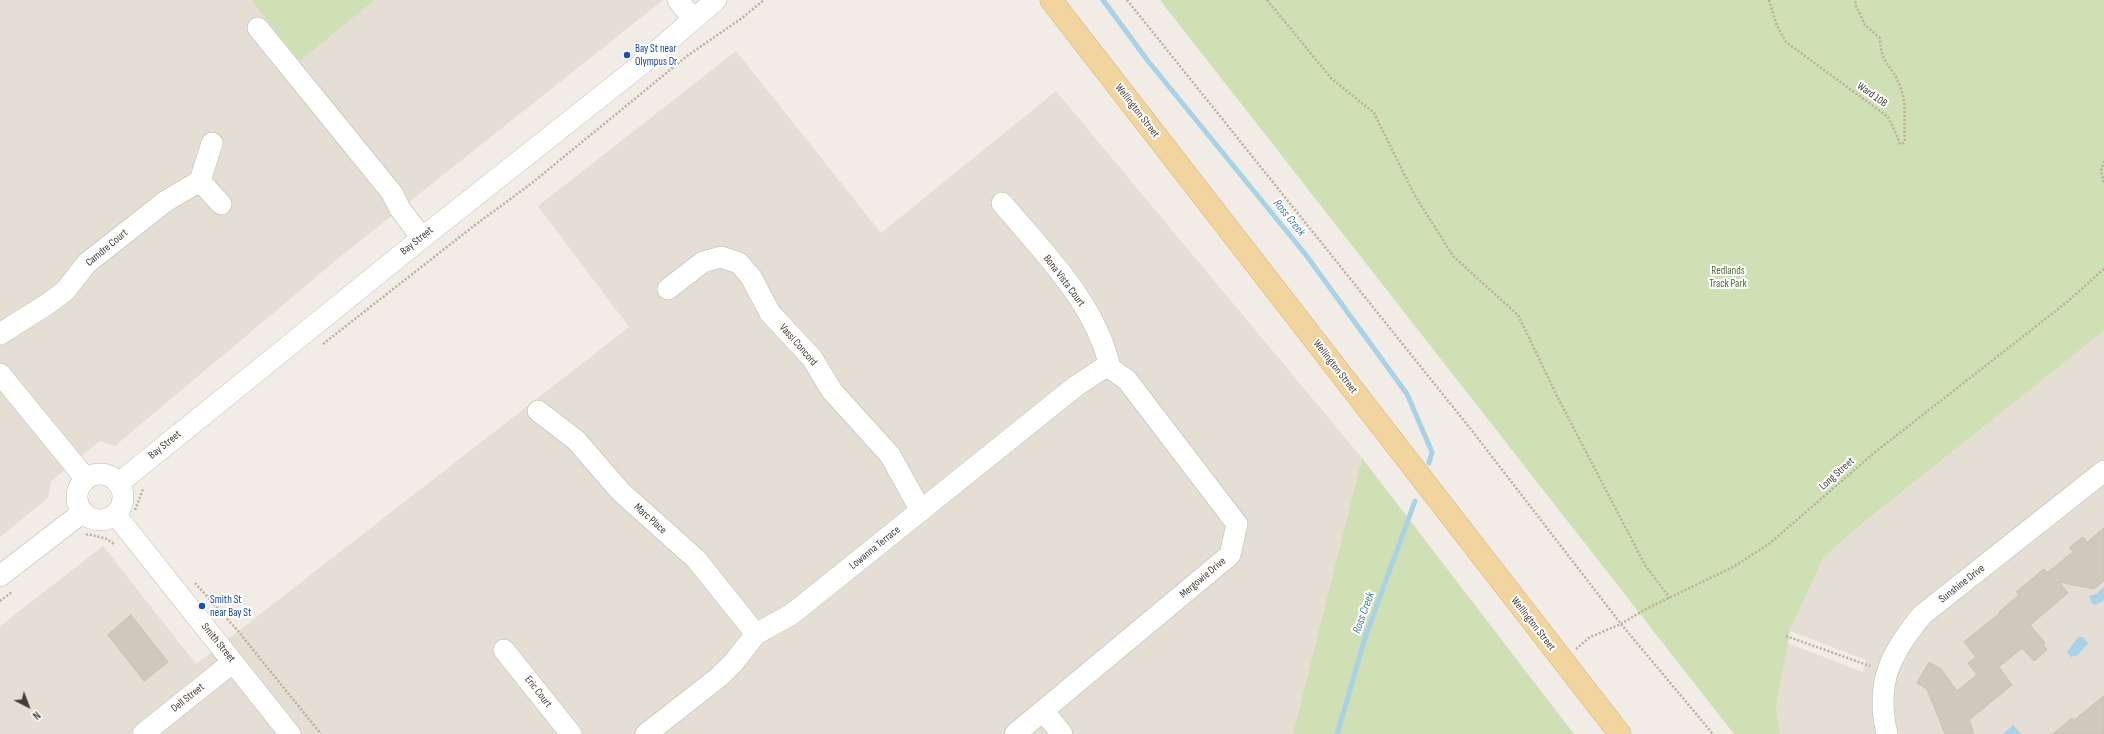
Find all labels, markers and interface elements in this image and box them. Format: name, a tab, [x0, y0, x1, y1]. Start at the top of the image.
place label: Bay St near Olympus Dr	[635, 42, 677, 68]
marker: Bay St near Olympus Dr	[622, 50, 632, 60]
street label: Ward 10B	[1854, 80, 1890, 110]
street label: Wellington Street	[1112, 82, 1162, 140]
water label: Ross Creek	[1270, 197, 1308, 239]
street label: Bay Street	[398, 224, 436, 258]
street label: Camdre Court	[83, 226, 131, 270]
street label: Bona Vista Court	[1040, 253, 1088, 309]
park label: Redlands Track Park	[1709, 264, 1747, 290]
street label: Vassi Concord	[776, 321, 820, 369]
street label: Wellington Street	[1310, 338, 1360, 396]
street label: Bay Street	[146, 428, 184, 462]
street label: Long Street	[1817, 455, 1857, 493]
street label: Marc Place	[631, 501, 669, 537]
street label: Lowanna Terrace	[847, 524, 903, 572]
street label: Mergowie Drive	[1177, 555, 1229, 601]
street label: Sunshine Drive	[1936, 562, 1988, 606]
water label: Ross Creek	[1350, 590, 1378, 636]
place label: Smith St near Bay St	[210, 593, 251, 619]
street label: Wellington Street	[1508, 595, 1558, 653]
marker: Smith St near Bay St	[197, 601, 207, 611]
street label: Smith Street	[198, 621, 238, 665]
street label: Eric Court	[521, 673, 555, 711]
street label: Dell Street	[169, 681, 207, 715]
north arrow	[8, 686, 48, 726]
text: N	[30, 708, 43, 722]

